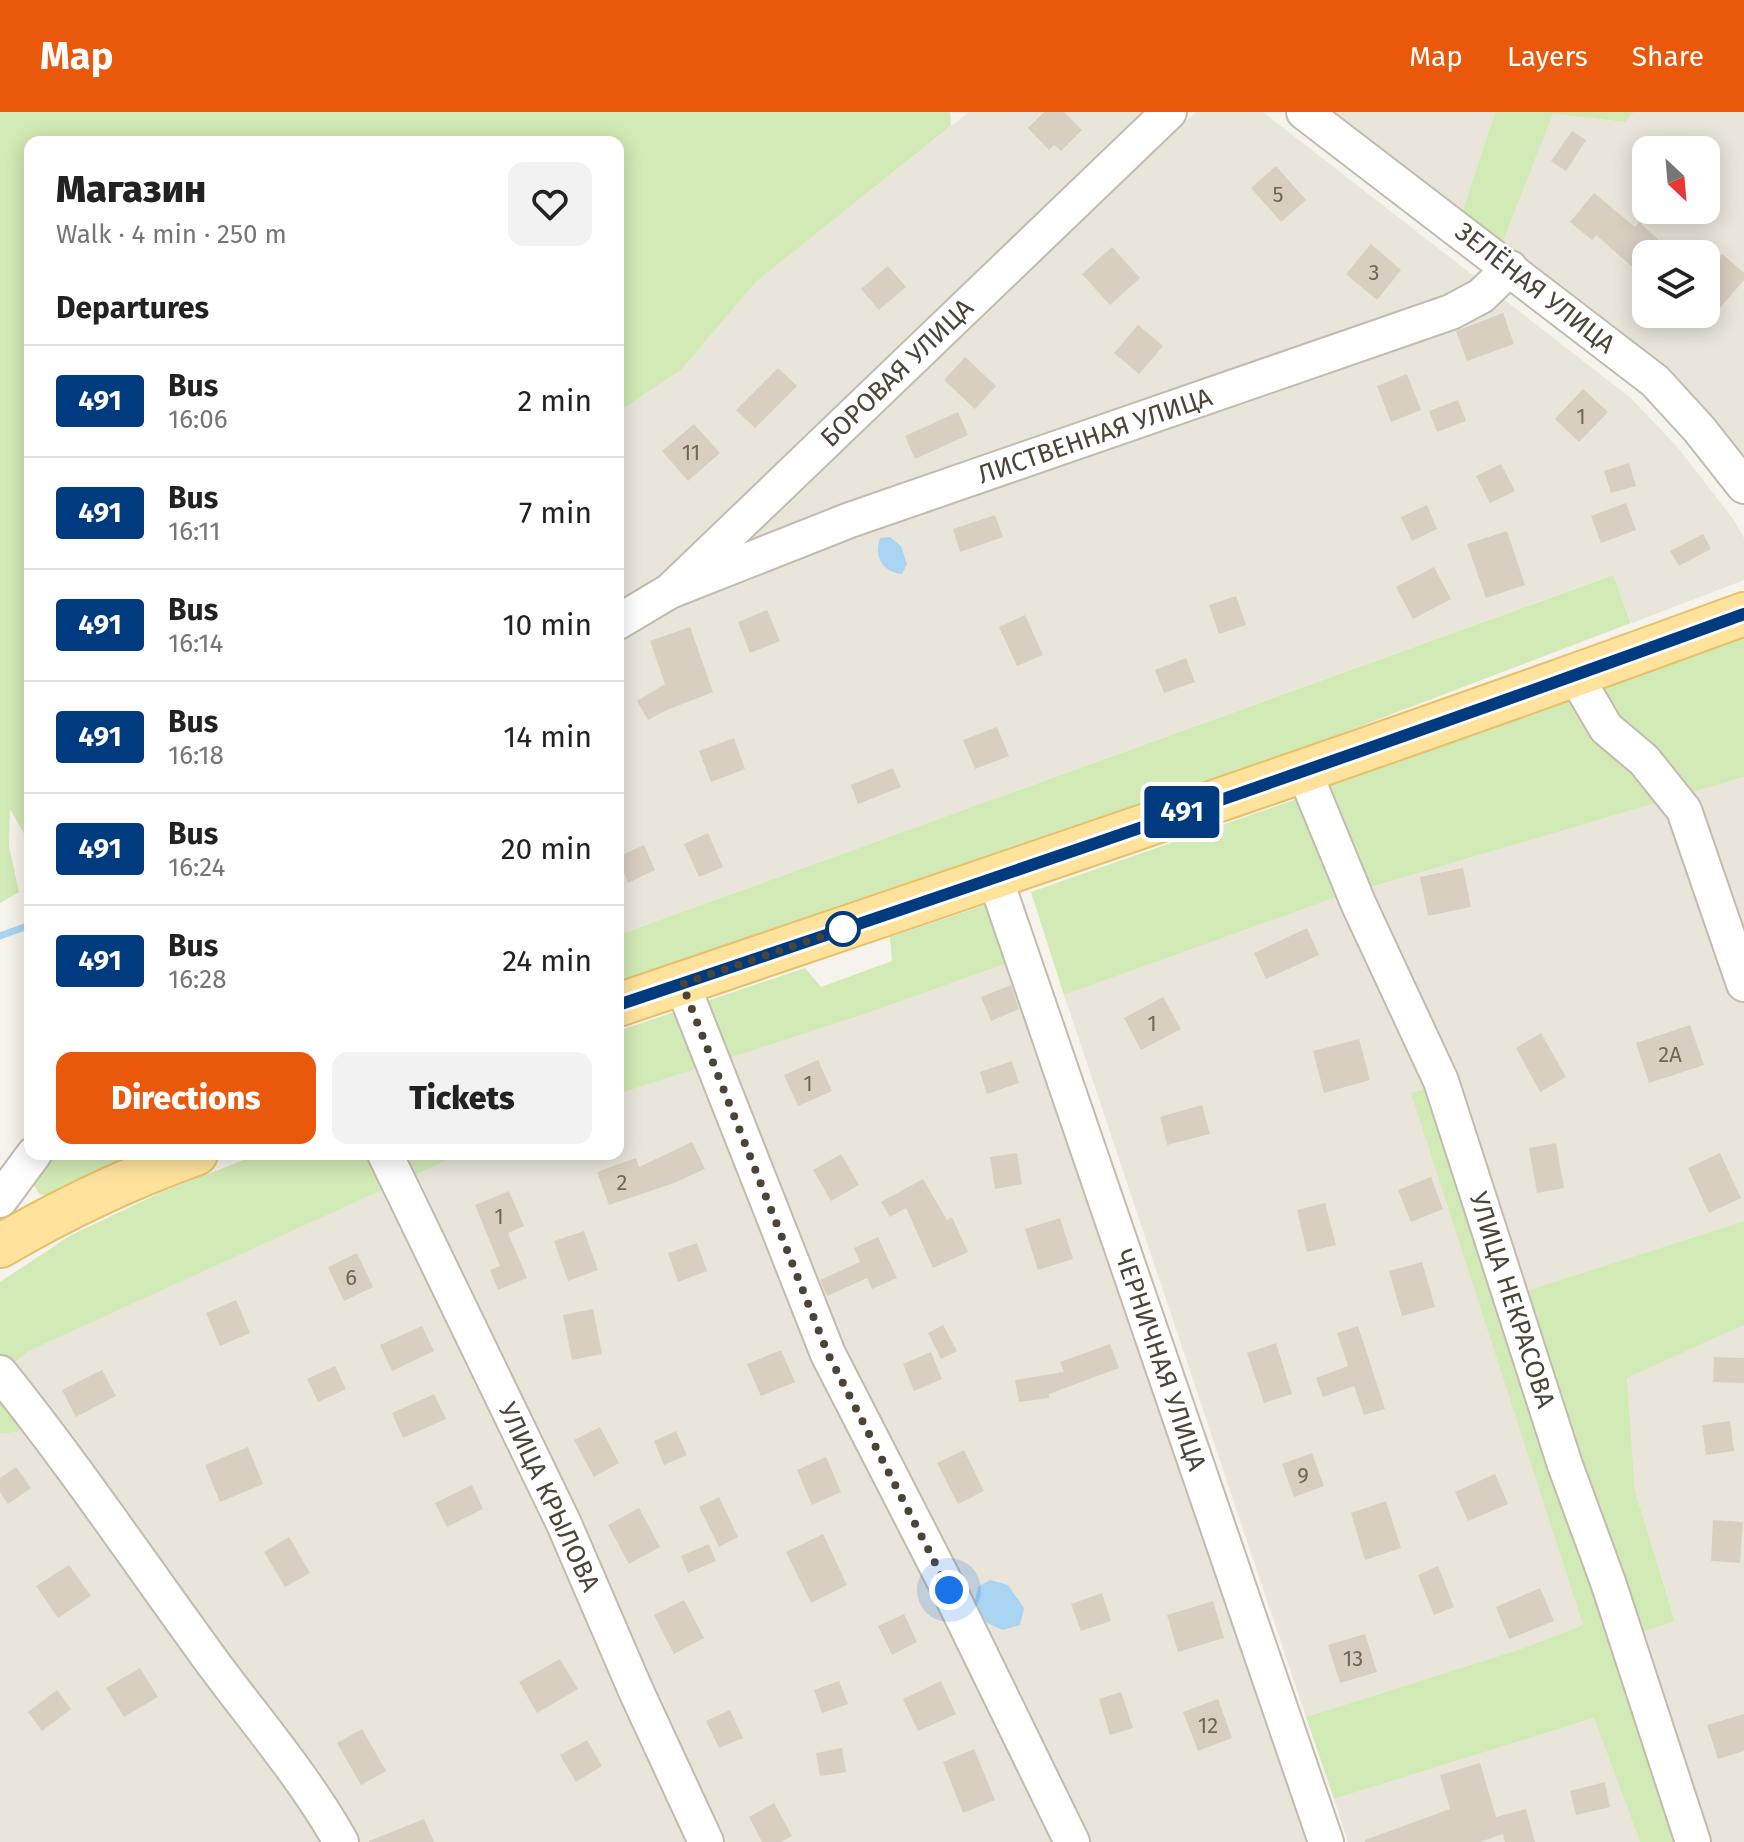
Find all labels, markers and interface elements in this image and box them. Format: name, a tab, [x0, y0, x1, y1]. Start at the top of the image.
text: Map	[40, 33, 113, 79]
text: Map	[1409, 40, 1463, 73]
text: Layers	[1507, 40, 1588, 73]
text: Share	[1632, 40, 1704, 73]
north arrow	[1632, 136, 1720, 224]
map controls	[1632, 136, 1720, 328]
button: heart	[508, 162, 592, 246]
text: Магазин	[56, 166, 206, 212]
house number: 5	[1272, 181, 1284, 208]
street label: ЗЕЛЁНАЯ УЛИЦА	[1449, 216, 1621, 360]
text: Walk · 4 min · 250 m	[56, 219, 287, 250]
button: layers	[1632, 240, 1720, 328]
house number: 3	[1369, 259, 1379, 286]
text: Departures	[56, 290, 209, 326]
street label: БОРОВАЯ УЛИЦА	[814, 292, 980, 454]
text: Bus	[168, 368, 218, 404]
street label: ЛИСТВЕННАЯ УЛИЦА	[974, 381, 1216, 491]
text: 2 min	[517, 383, 592, 419]
text: 491	[78, 384, 122, 417]
house number: 1	[1576, 403, 1586, 430]
text: 16:06	[168, 404, 228, 435]
house number: 11	[682, 439, 700, 466]
text: Bus	[168, 480, 218, 516]
text: 7 min	[519, 495, 592, 531]
text: 491	[78, 496, 122, 529]
text: 16:11	[168, 516, 220, 547]
text: Bus	[168, 592, 218, 628]
text: 10 min	[503, 607, 592, 643]
text: 491	[78, 608, 122, 641]
text: 16:14	[168, 628, 223, 659]
text: Bus	[168, 704, 218, 740]
text: 14 min	[503, 719, 592, 755]
text: 491	[78, 720, 122, 753]
text: 16:18	[168, 740, 224, 771]
line badge: 491	[1136, 786, 1228, 838]
text: 491	[1160, 795, 1204, 828]
text: Bus	[168, 816, 218, 852]
text: 20 min	[501, 831, 592, 867]
text: 491	[78, 832, 122, 865]
text: 16:24	[168, 852, 225, 883]
unlabelled marker	[826, 912, 860, 946]
text: Bus	[168, 928, 218, 964]
text: 24 min	[502, 943, 592, 979]
text: 491	[78, 944, 122, 977]
text: 16:28	[168, 964, 227, 995]
house number: 1	[1147, 1010, 1157, 1037]
house number: 2А	[1658, 1041, 1682, 1068]
button: Directions	[56, 1052, 316, 1144]
button: Tickets	[332, 1052, 592, 1144]
house number: 1	[803, 1070, 813, 1097]
house number: 2	[617, 1169, 627, 1196]
street label: УЛИЦА НЕКРАСОВА	[1462, 1188, 1562, 1412]
house number: 1	[494, 1203, 504, 1230]
street label: ЧЕРНИЧНАЯ УЛИЦА	[1108, 1245, 1212, 1475]
house number: 6	[345, 1264, 357, 1291]
street label: УЛИЦА КРЫЛОВА	[492, 1398, 606, 1596]
house number: 9	[1297, 1462, 1309, 1489]
your location	[929, 1570, 969, 1610]
house number: 13	[1343, 1645, 1363, 1672]
house number: 12	[1198, 1712, 1218, 1739]

